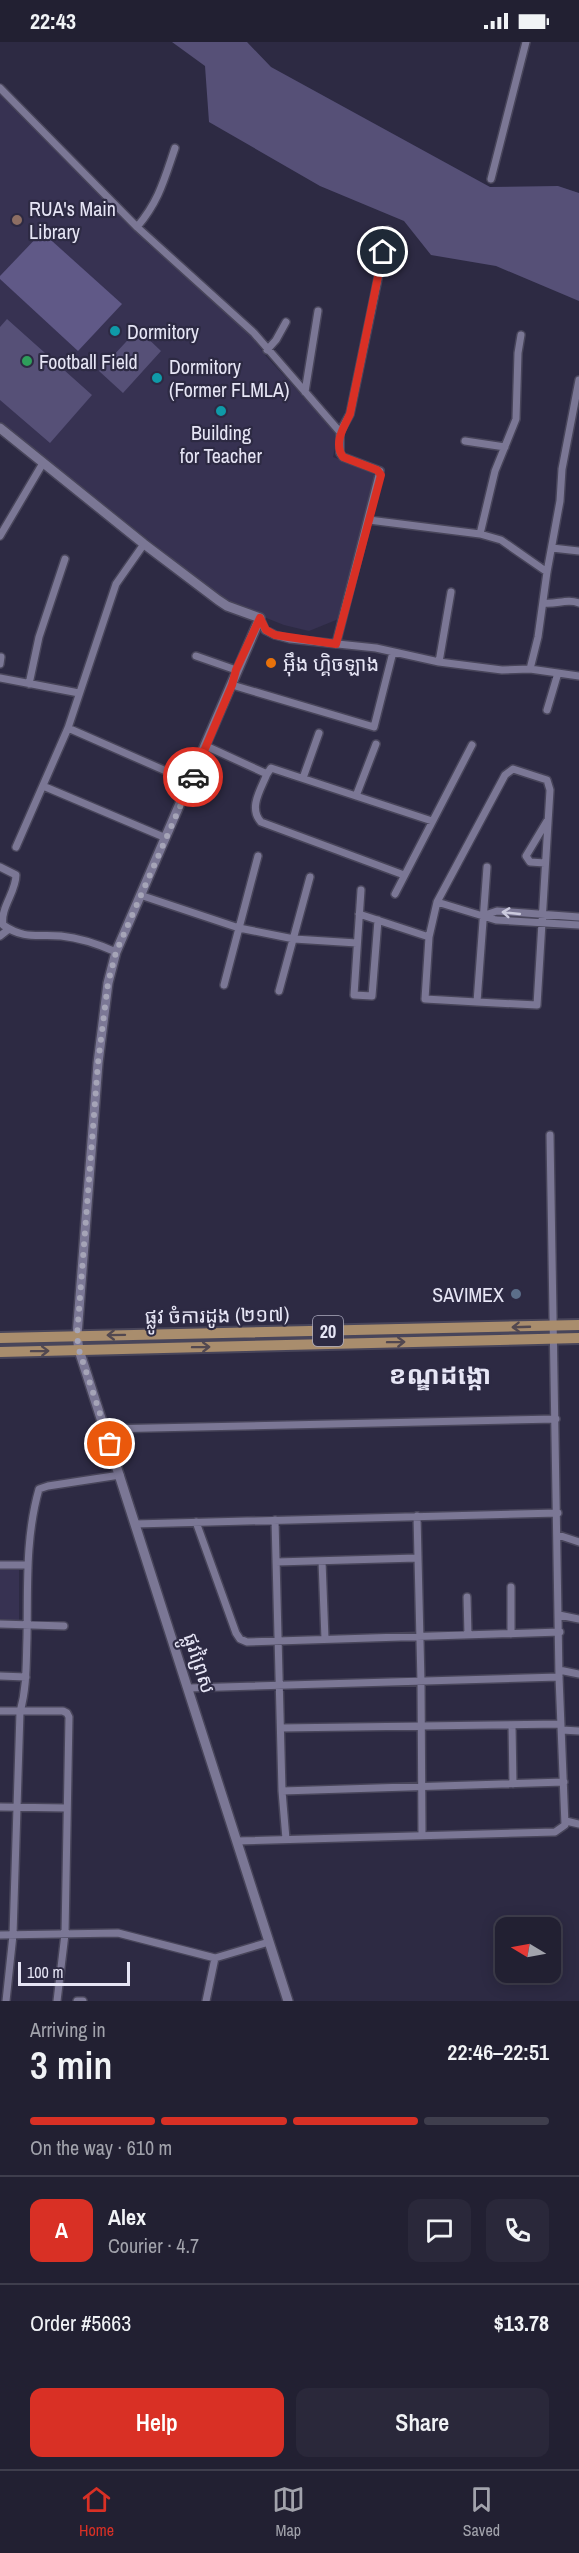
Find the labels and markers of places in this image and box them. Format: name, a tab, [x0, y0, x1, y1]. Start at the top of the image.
place label: RUA's Main Library	[29, 195, 116, 245]
marker: RUA's Main Library	[10, 213, 24, 227]
pin	[357, 226, 408, 277]
place label: Dormitory	[127, 318, 200, 345]
marker: Dormitory	[108, 324, 122, 338]
place label: Football Field	[39, 348, 138, 375]
place label: Dormitory (Former FLMLA)	[169, 353, 289, 403]
marker: Football Field	[20, 354, 34, 368]
marker: Dormitory (Former FLMLA)	[150, 371, 164, 385]
marker: Building for Teacher	[214, 404, 228, 418]
place label: Building for Teacher	[180, 419, 262, 469]
place label: អ៊ឹង ហ្គិចឡាង	[283, 650, 379, 677]
marker: អ៊ឹង ហ្គិចឡាង	[264, 656, 278, 670]
place label: SAVIMEX	[432, 1281, 504, 1308]
marker: SAVIMEX	[509, 1287, 523, 1301]
pin	[84, 1418, 135, 1469]

